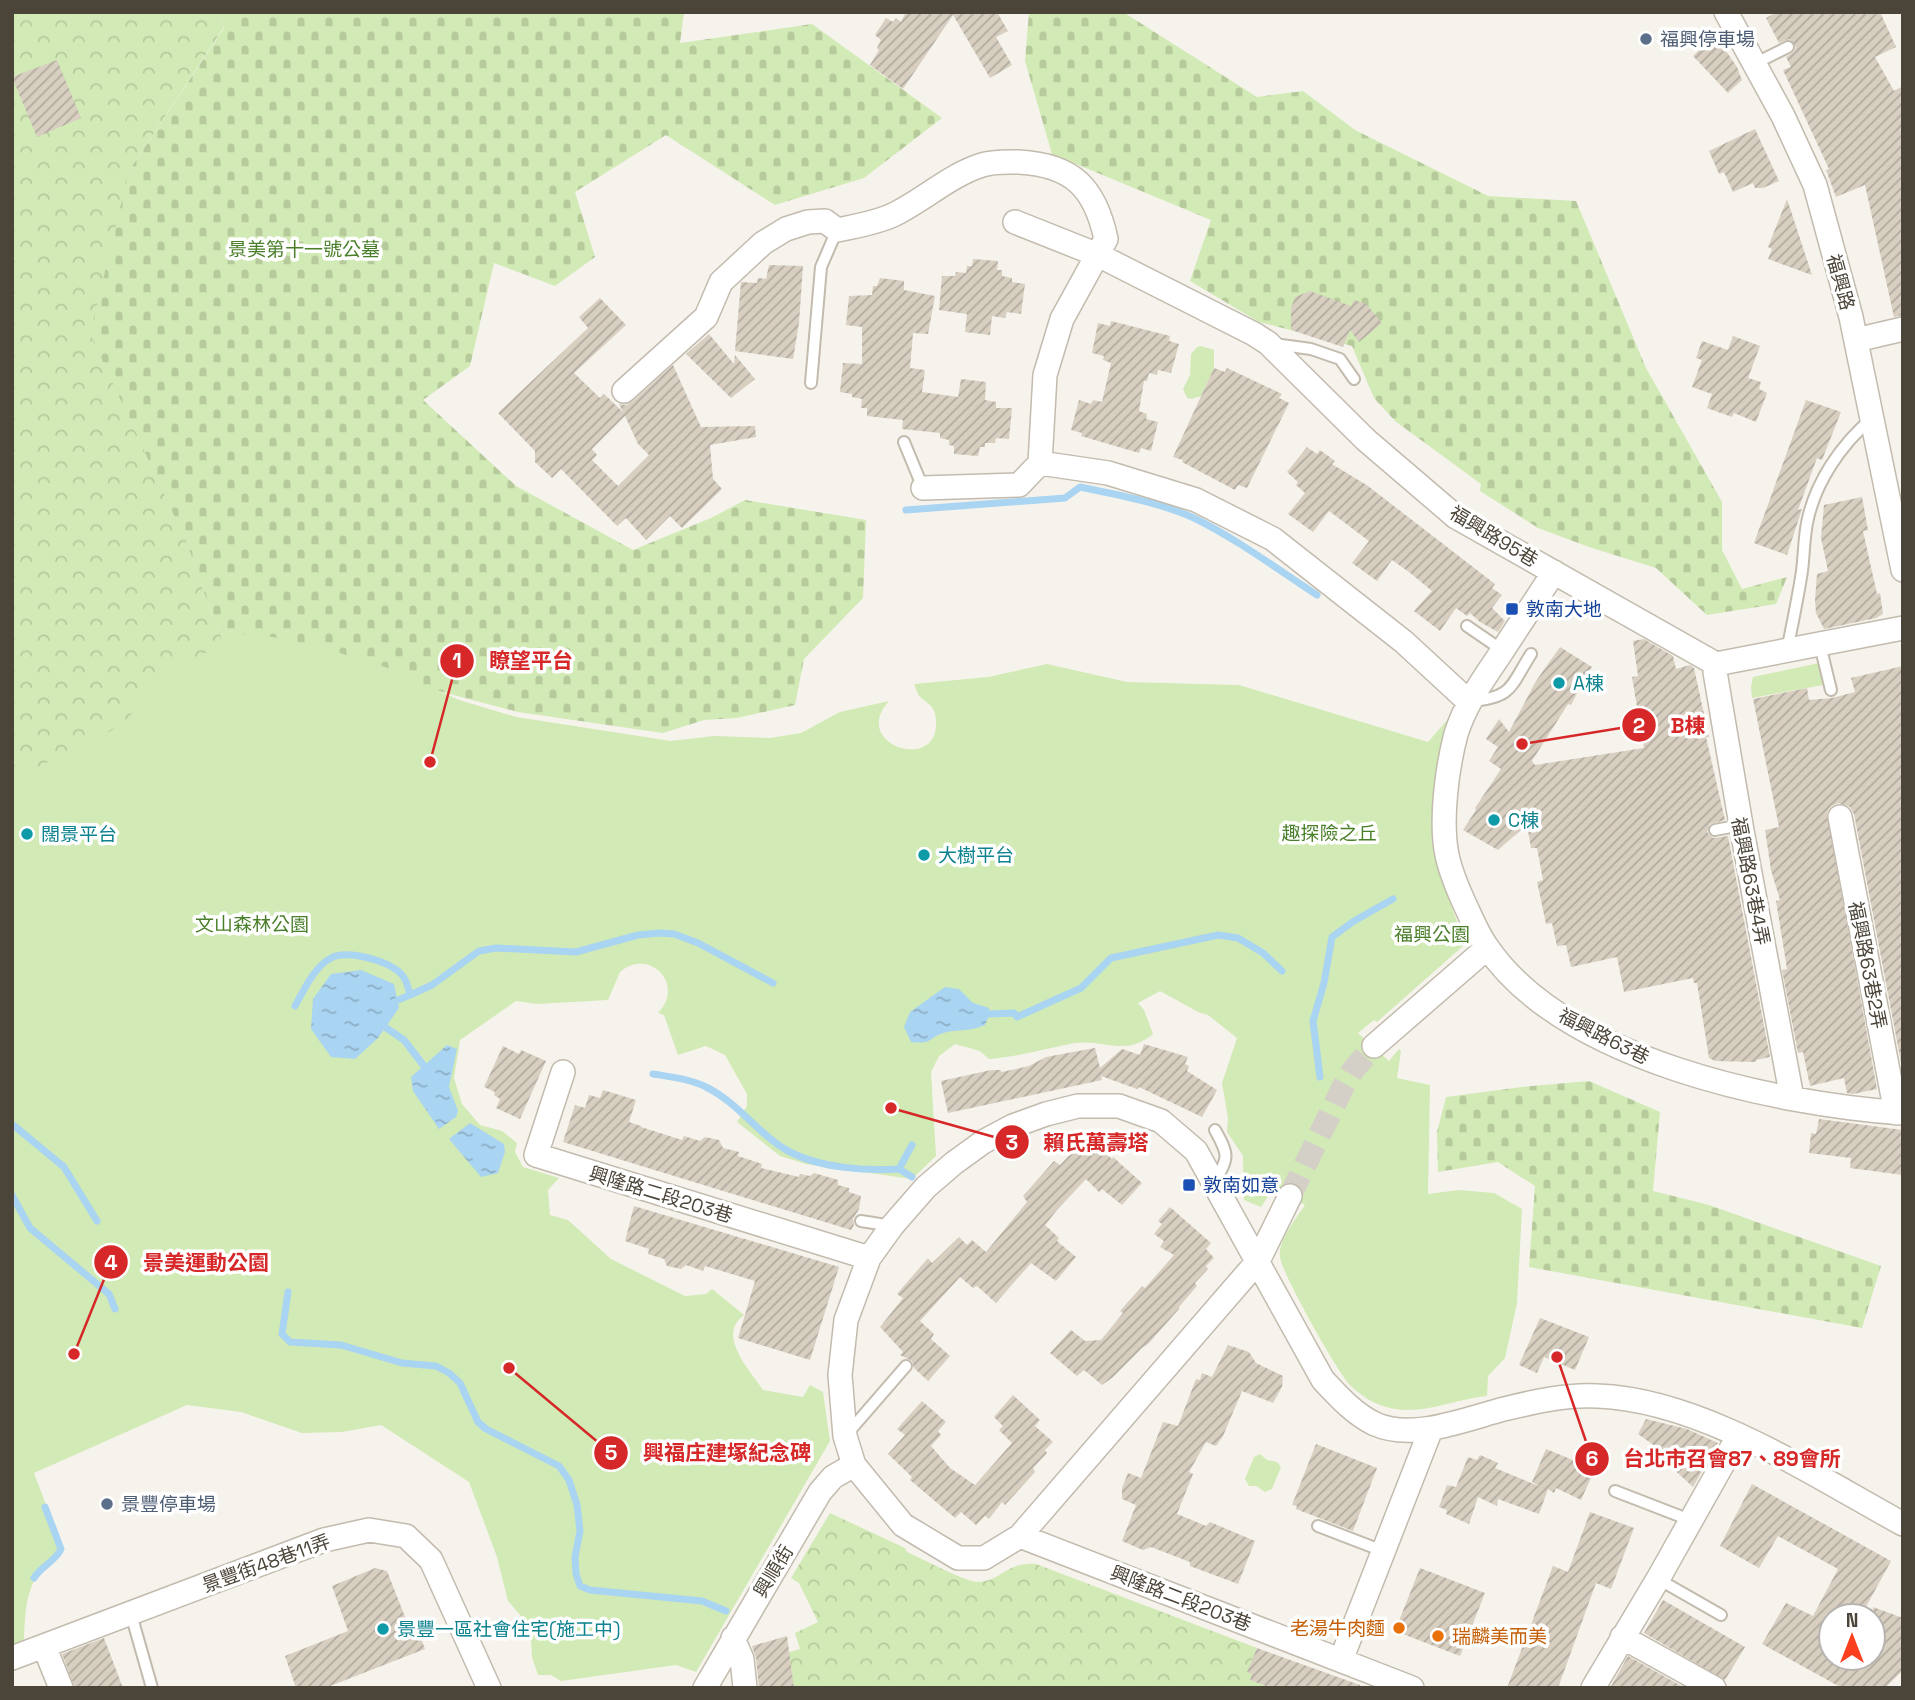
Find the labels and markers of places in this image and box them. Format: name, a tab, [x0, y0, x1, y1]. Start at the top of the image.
place label: 福興停車場	[1660, 27, 1755, 52]
marker: 福興停車場	[1638, 31, 1654, 47]
place label: 敦南大地	[1526, 597, 1602, 622]
marker: 敦南大地	[1504, 601, 1520, 617]
callout: 瞭望平台	[440, 640, 587, 682]
place label: A棟	[1573, 671, 1604, 696]
marker: A棟	[1551, 675, 1567, 691]
callout: B棟	[1622, 704, 1720, 746]
place label: C棟	[1508, 808, 1539, 833]
marker: C棟	[1486, 812, 1502, 828]
place label: 闊景平台	[41, 822, 117, 847]
marker: 闊景平台	[19, 826, 35, 842]
place label: 大樹平台	[938, 843, 1014, 868]
marker: 大樹平台	[916, 847, 932, 863]
callout: 賴氏萬壽塔	[994, 1121, 1162, 1163]
place label: 敦南如意	[1203, 1173, 1279, 1198]
marker: 敦南如意	[1181, 1177, 1197, 1193]
callout: 景美運動公園	[94, 1241, 283, 1283]
callout: 興福庄建塚紀念碑	[594, 1432, 825, 1474]
callout: 台北市召會87、89會所	[1574, 1438, 1855, 1480]
place label: 景豐停車場	[121, 1492, 216, 1517]
marker: 景豐停車場	[99, 1496, 115, 1512]
place label: 老湯牛肉麵	[1290, 1616, 1385, 1641]
place label: 景豐一區社會住宅(施工中)	[397, 1617, 620, 1642]
marker: 老湯牛肉麵	[1391, 1620, 1407, 1636]
marker: 景豐一區社會住宅(施工中)	[375, 1621, 391, 1637]
place label: 瑞麟美而美	[1452, 1624, 1547, 1649]
marker: 瑞麟美而美	[1430, 1628, 1446, 1644]

